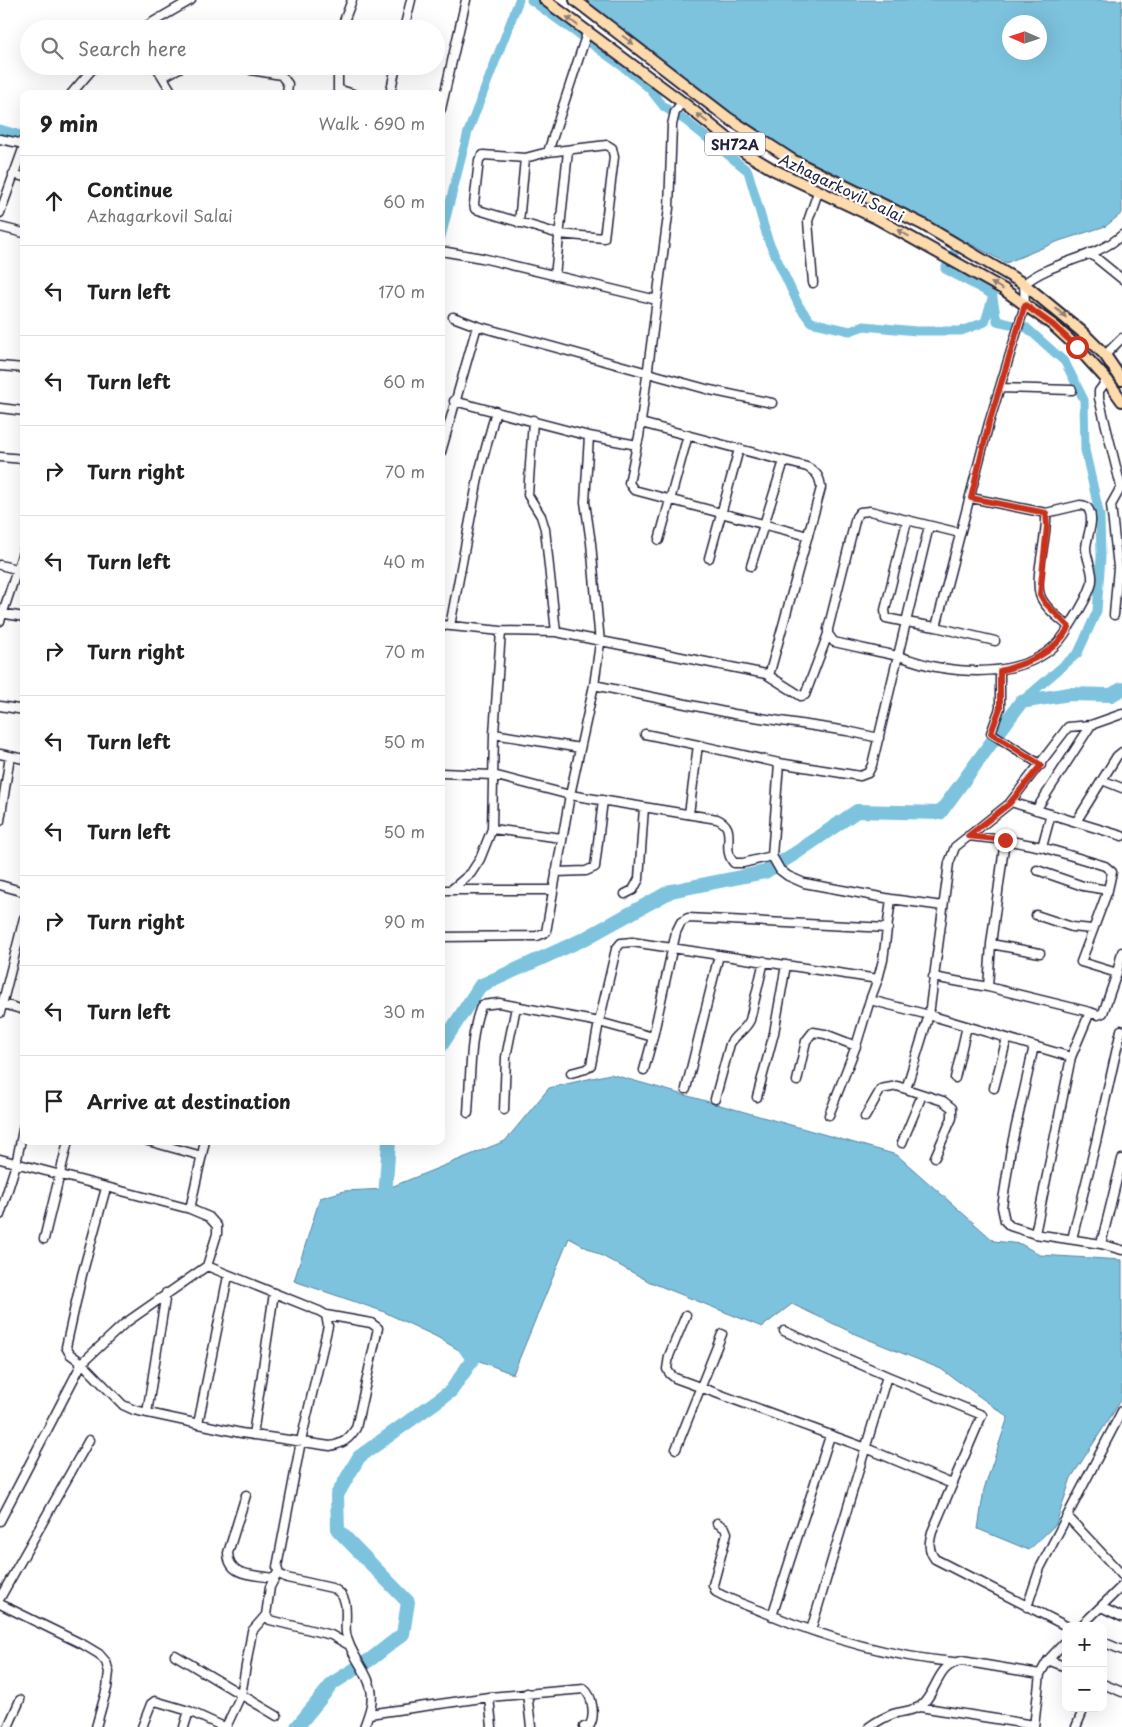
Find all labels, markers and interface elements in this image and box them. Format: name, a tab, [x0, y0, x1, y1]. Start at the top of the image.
north arrow	[1002, 15, 1047, 60]
one-way arrow	[565, 16, 579, 26]
search box	[20, 20, 445, 75]
icon: search	[38, 34, 66, 62]
text: Search here	[78, 34, 187, 62]
one-way arrow	[621, 35, 635, 45]
text: 9 min	[40, 107, 98, 139]
text: Walk · 690 m	[319, 111, 425, 135]
one-way arrow	[695, 113, 709, 123]
road number: SH72A	[705, 132, 765, 156]
street label: Azhagarkovil Salai	[776, 147, 908, 227]
text: Continue	[87, 175, 173, 203]
icon: ahead	[40, 187, 68, 215]
text: 60 m	[383, 189, 425, 213]
text: Azhagarkovil Salai	[87, 203, 233, 227]
one-way arrow	[896, 229, 909, 238]
icon: left	[40, 277, 68, 305]
text: Turn left	[87, 277, 171, 305]
text: 170 m	[379, 279, 425, 303]
one-way arrow	[991, 282, 1004, 291]
one-way arrow	[1055, 307, 1067, 319]
route start	[1066, 336, 1089, 359]
icon: left	[40, 367, 68, 395]
text: Turn left	[87, 367, 171, 395]
text: 60 m	[383, 369, 425, 393]
icon: right	[40, 457, 68, 485]
text: Turn right	[87, 457, 185, 485]
text: 70 m	[385, 459, 425, 483]
icon: left	[40, 547, 68, 575]
text: Turn left	[87, 547, 171, 575]
text: 40 m	[383, 549, 425, 573]
icon: right	[40, 637, 68, 665]
text: Turn right	[87, 637, 185, 665]
text: 70 m	[385, 639, 425, 663]
icon: left	[40, 727, 68, 755]
text: Turn left	[87, 727, 171, 755]
text: 50 m	[384, 729, 425, 753]
icon: left	[40, 817, 68, 845]
text: Turn left	[87, 817, 171, 845]
text: 50 m	[384, 819, 425, 843]
route end	[994, 829, 1017, 852]
icon: right	[40, 907, 68, 935]
text: Turn right	[87, 907, 185, 935]
text: 90 m	[384, 909, 425, 933]
icon: left	[40, 997, 68, 1025]
text: Turn left	[87, 997, 171, 1025]
text: 30 m	[383, 999, 425, 1023]
icon: arrive	[40, 1087, 68, 1115]
text: Arrive at destination	[87, 1087, 291, 1115]
map controls	[1062, 1622, 1107, 1712]
button: +	[1062, 1622, 1107, 1667]
button: −	[1062, 1667, 1107, 1712]

